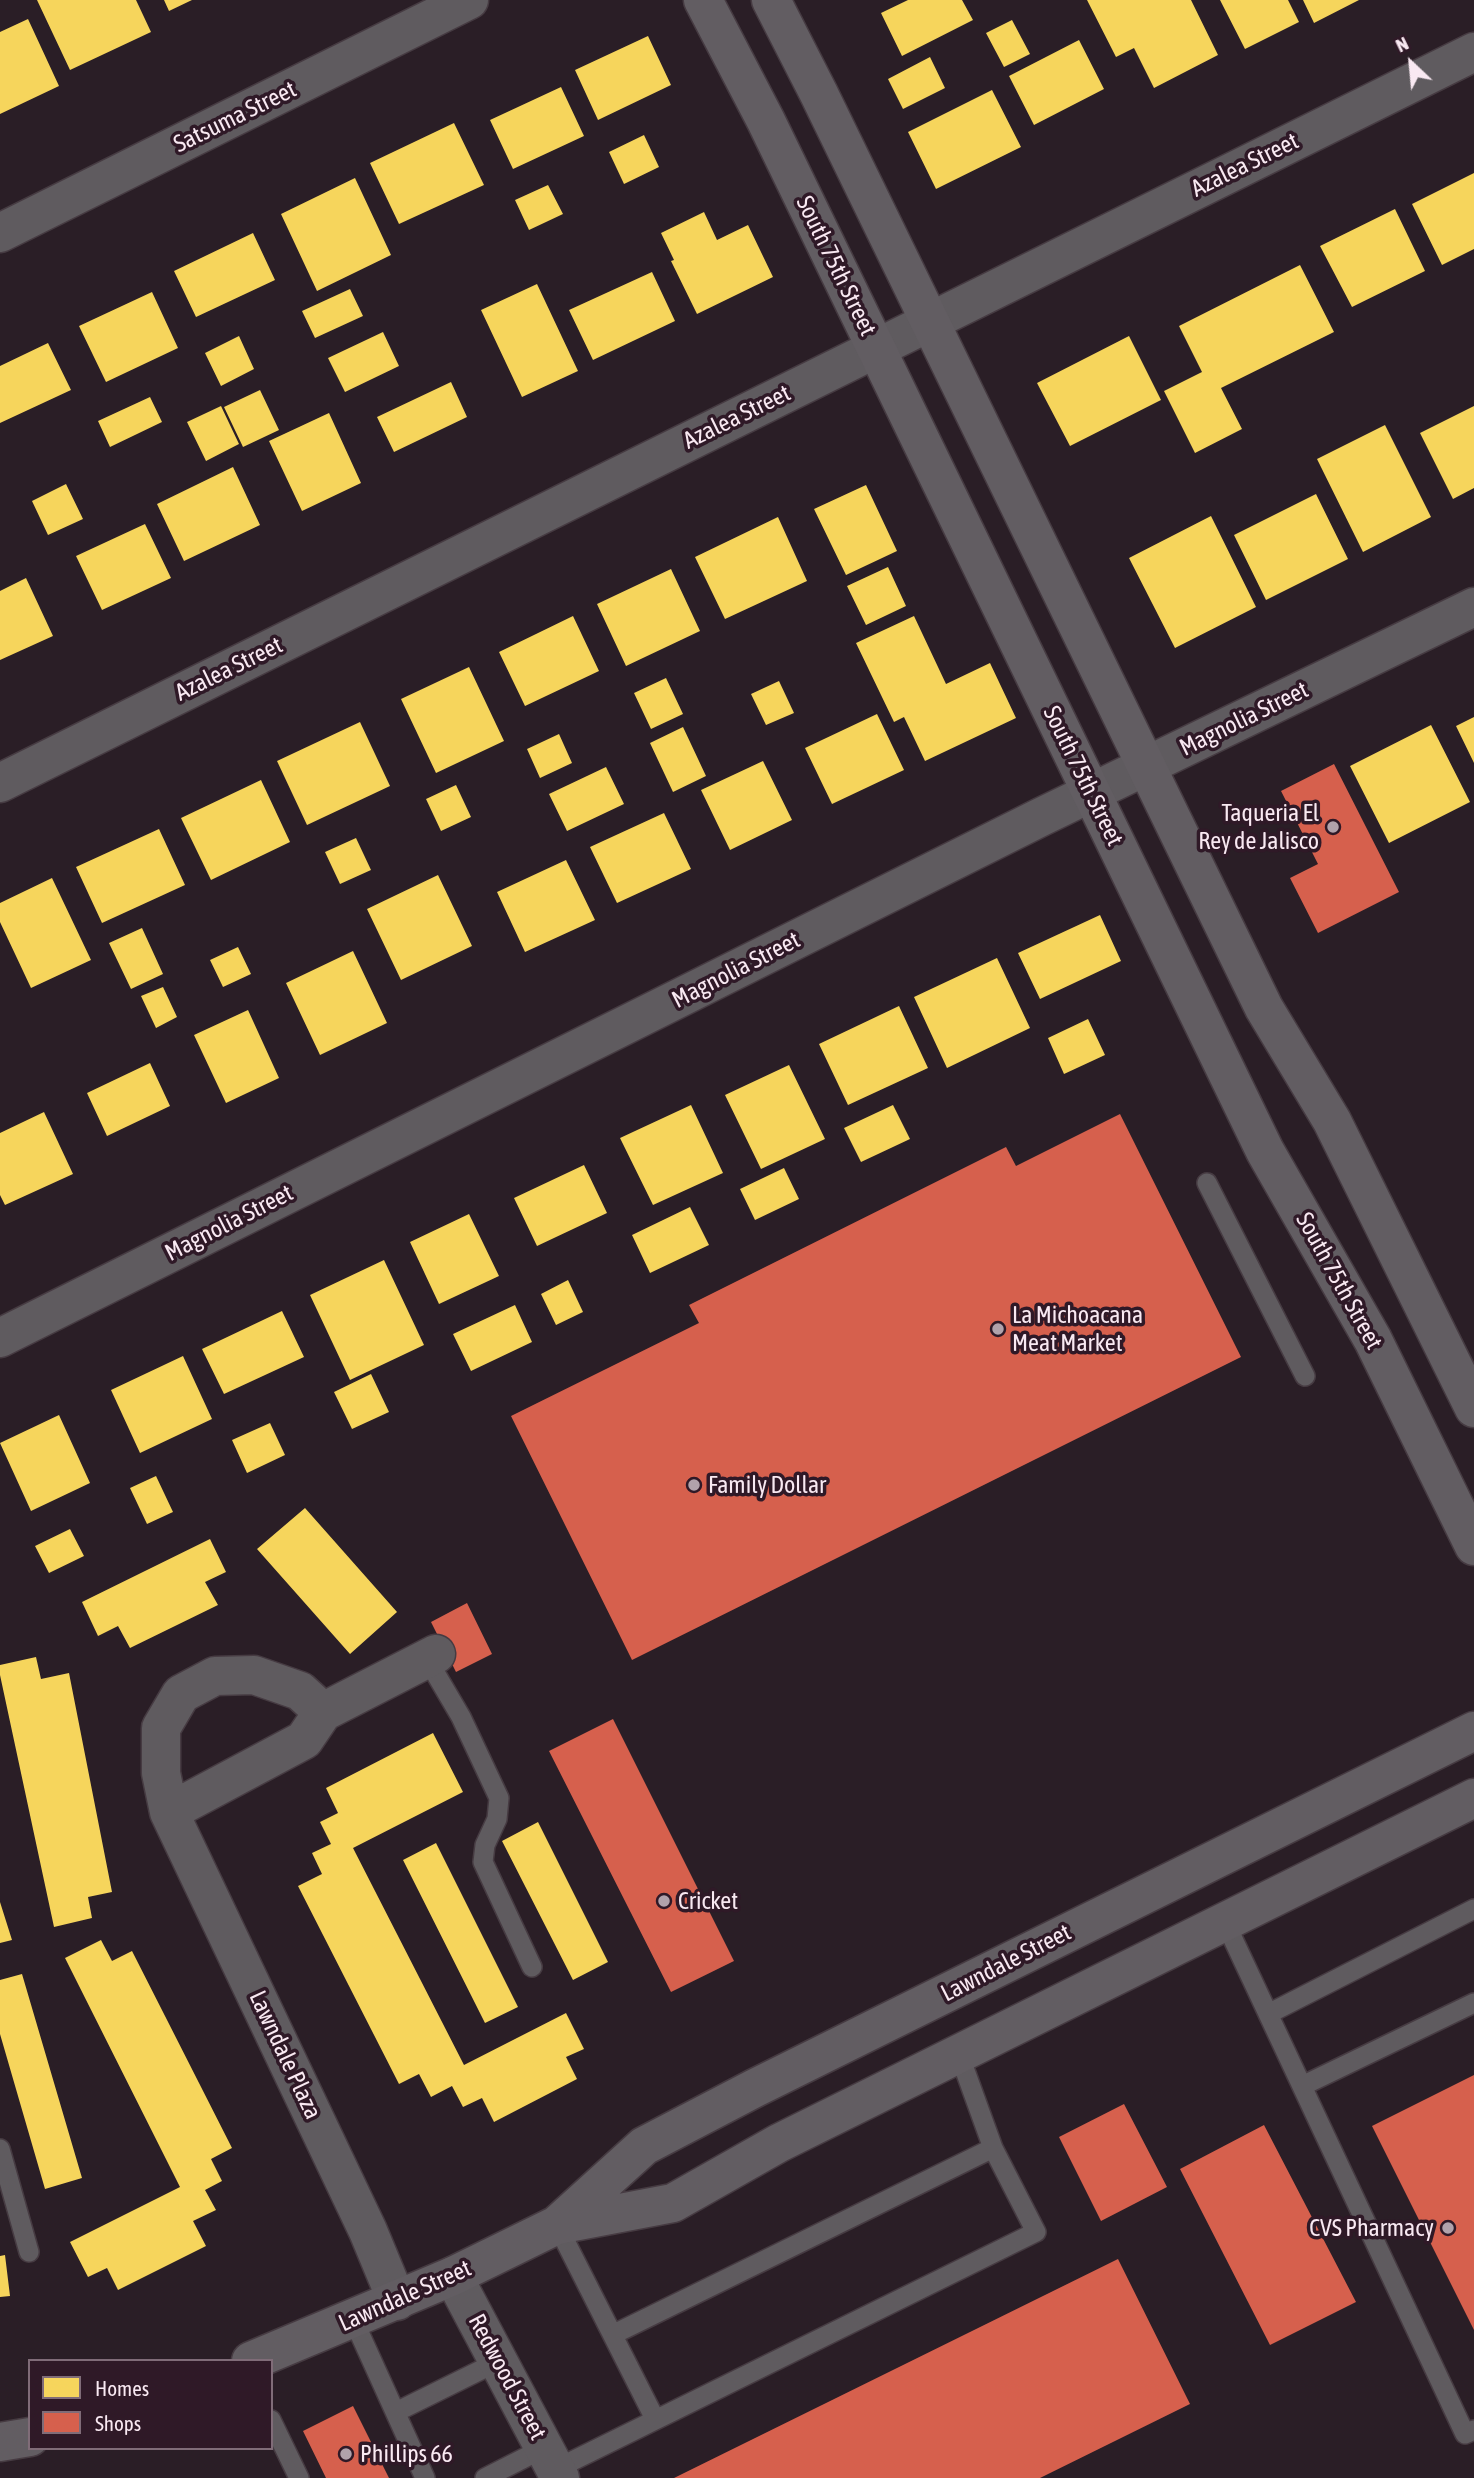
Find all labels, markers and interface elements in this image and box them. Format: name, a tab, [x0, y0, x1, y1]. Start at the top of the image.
north arrow	[1376, 28, 1446, 98]
text: N	[1392, 32, 1412, 56]
street label: Satsuma Street	[169, 75, 301, 159]
street label: Azalea Street	[1187, 127, 1303, 203]
street label: South 75th Street	[790, 191, 882, 341]
street label: Azalea Street	[679, 379, 795, 455]
street label: Azalea Street	[171, 631, 287, 707]
street label: Magnolia Street	[1175, 675, 1313, 763]
street label: South 75th Street	[1037, 701, 1129, 851]
place label: Taqueria El Rey de Jalisco	[1198, 799, 1319, 855]
marker: Taqueria El Rey de Jalisco	[1325, 819, 1341, 835]
street label: Magnolia Street	[667, 926, 805, 1014]
street label: Magnolia Street	[160, 1179, 298, 1267]
street label: South 75th Street	[1290, 1208, 1388, 1354]
place label: La Michoacana Meat Market	[1012, 1301, 1143, 1357]
marker: La Michoacana Meat Market	[990, 1321, 1006, 1337]
place label: Family Dollar	[708, 1471, 826, 1499]
marker: Family Dollar	[686, 1477, 702, 1493]
place label: Cricket	[678, 1887, 738, 1915]
marker: Cricket	[656, 1893, 672, 1909]
street label: Lawndale Street	[936, 1918, 1076, 2008]
street label: Lawndale Plaza	[243, 1986, 327, 2124]
place label: CVS Pharmacy	[1309, 2214, 1434, 2242]
marker: CVS Pharmacy	[1440, 2220, 1456, 2236]
street label: Lawndale Street	[334, 2254, 476, 2338]
street label: Redwood Street	[462, 2309, 552, 2445]
legend	[28, 2359, 273, 2450]
text: Homes	[95, 2376, 149, 2400]
text: Shops	[95, 2411, 141, 2435]
place label: Phillips 66	[360, 2440, 453, 2468]
marker: Phillips 66	[338, 2446, 354, 2462]

